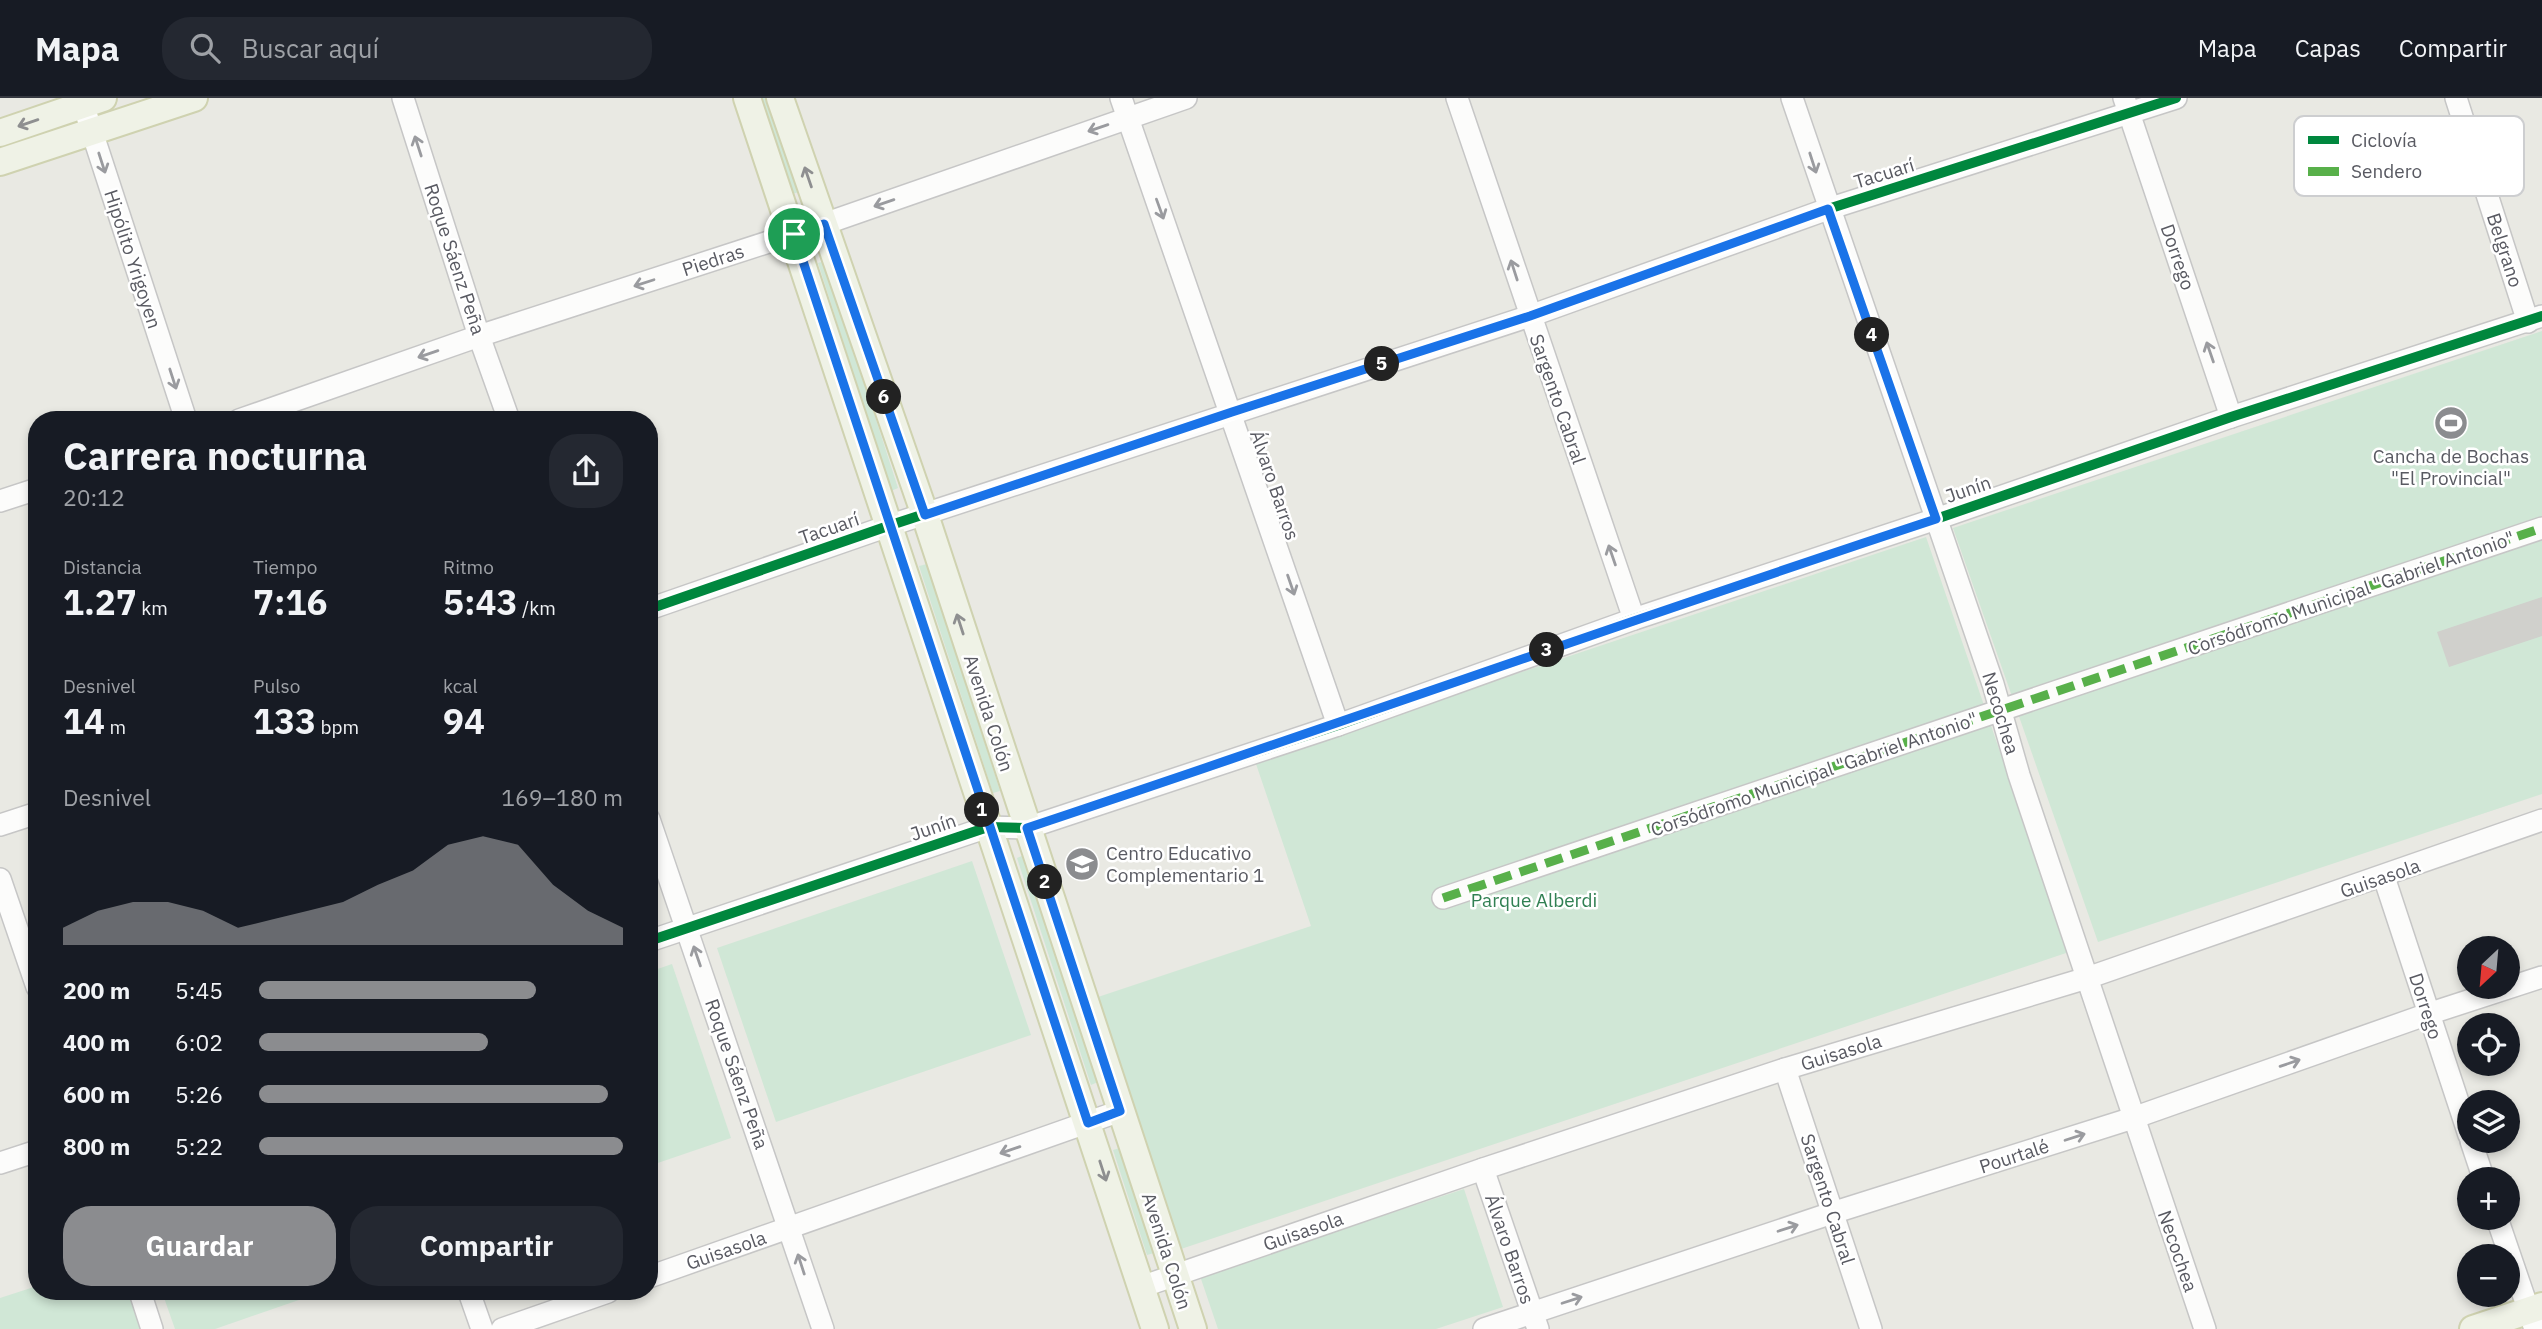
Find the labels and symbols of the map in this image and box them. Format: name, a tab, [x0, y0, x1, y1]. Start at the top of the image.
legend	[2294, 116, 2524, 196]
one-way arrow	[18, 118, 40, 130]
one-way arrow	[1088, 123, 1110, 135]
text: Ciclovía	[2351, 128, 2417, 152]
one-way arrow	[411, 135, 424, 157]
one-way arrow	[96, 152, 109, 174]
one-way arrow	[1807, 152, 1820, 174]
street label: Tacuarí	[1851, 152, 1917, 194]
text: Sendero	[2351, 159, 2422, 183]
one-way arrow	[801, 166, 813, 188]
street label: Roque Sáenz Peña	[419, 180, 491, 338]
street label: Hipólito Yrigoyen	[99, 186, 167, 332]
one-way arrow	[1154, 197, 1167, 219]
one-way arrow	[873, 198, 895, 210]
pin	[764, 204, 824, 264]
street label: Belgrano	[2482, 210, 2528, 290]
street label: Dorrego	[2156, 221, 2200, 293]
street label: Piedras	[679, 239, 747, 281]
one-way arrow	[1507, 259, 1520, 281]
one-way arrow	[634, 277, 656, 290]
pin: 4	[1854, 317, 1890, 352]
street label: Sargento Cabral	[1525, 331, 1591, 467]
one-way arrow	[2203, 341, 2216, 363]
pin: 5	[1364, 346, 1400, 382]
one-way arrow	[418, 349, 440, 361]
one-way arrow	[167, 368, 180, 390]
pin: 6	[866, 380, 902, 414]
sports icon: Cancha de Bochas "El Provincial"	[2432, 404, 2470, 442]
street label: Álvaro Barros	[1245, 427, 1305, 543]
place label: Cancha de Bochas "El Provincial"	[2373, 444, 2529, 490]
street label: Junín	[1942, 470, 1994, 508]
street label: Tacuarí	[796, 506, 862, 549]
street label: Corsódromo Municipal "Gabriel Antonio"	[2184, 526, 2518, 660]
one-way arrow	[1605, 544, 1617, 566]
one-way arrow	[1286, 574, 1298, 596]
one-way arrow	[953, 613, 966, 635]
pin: 3	[1530, 632, 1564, 668]
street label: Avenida Colón	[959, 651, 1019, 775]
street label: Necochea	[1977, 669, 2025, 757]
street label: Corsódromo Municipal "Gabriel Antonio"	[1647, 707, 1981, 841]
pin: 1	[964, 792, 1000, 828]
street label: Junín	[907, 808, 959, 846]
place label: Centro Educativo Complementario 1	[1106, 841, 1265, 887]
school or university icon: Centro Educativo Complementario 1	[1063, 845, 1101, 883]
street label: Guisasola	[2337, 853, 2423, 903]
pin: 2	[1028, 864, 1062, 900]
park label: Parque Alberdi	[1471, 888, 1597, 912]
north arrow	[2457, 936, 2520, 999]
one-way arrow	[690, 945, 703, 967]
street label: Dorrego	[2404, 970, 2448, 1042]
street label: Roque Sáenz Peña	[700, 996, 774, 1152]
street label: Guisasola	[1798, 1028, 1884, 1076]
one-way arrow	[2278, 1056, 2300, 1068]
one-way arrow	[2063, 1129, 2085, 1142]
street label: Sargento Cabral	[1796, 1131, 1860, 1267]
street label: Pourtalé	[1976, 1133, 2052, 1179]
one-way arrow	[999, 1145, 1021, 1157]
one-way arrow	[1098, 1159, 1111, 1181]
street label: Avenida Colón	[1137, 1189, 1197, 1313]
street label: Álvaro Barros	[1480, 1191, 1540, 1307]
street label: Guisasola	[1260, 1206, 1346, 1256]
street label: Necochea	[2153, 1207, 2203, 1295]
one-way arrow	[1776, 1221, 1798, 1233]
street label: Guisasola	[683, 1225, 769, 1275]
one-way arrow	[794, 1254, 807, 1276]
one-way arrow	[1561, 1293, 1583, 1306]

